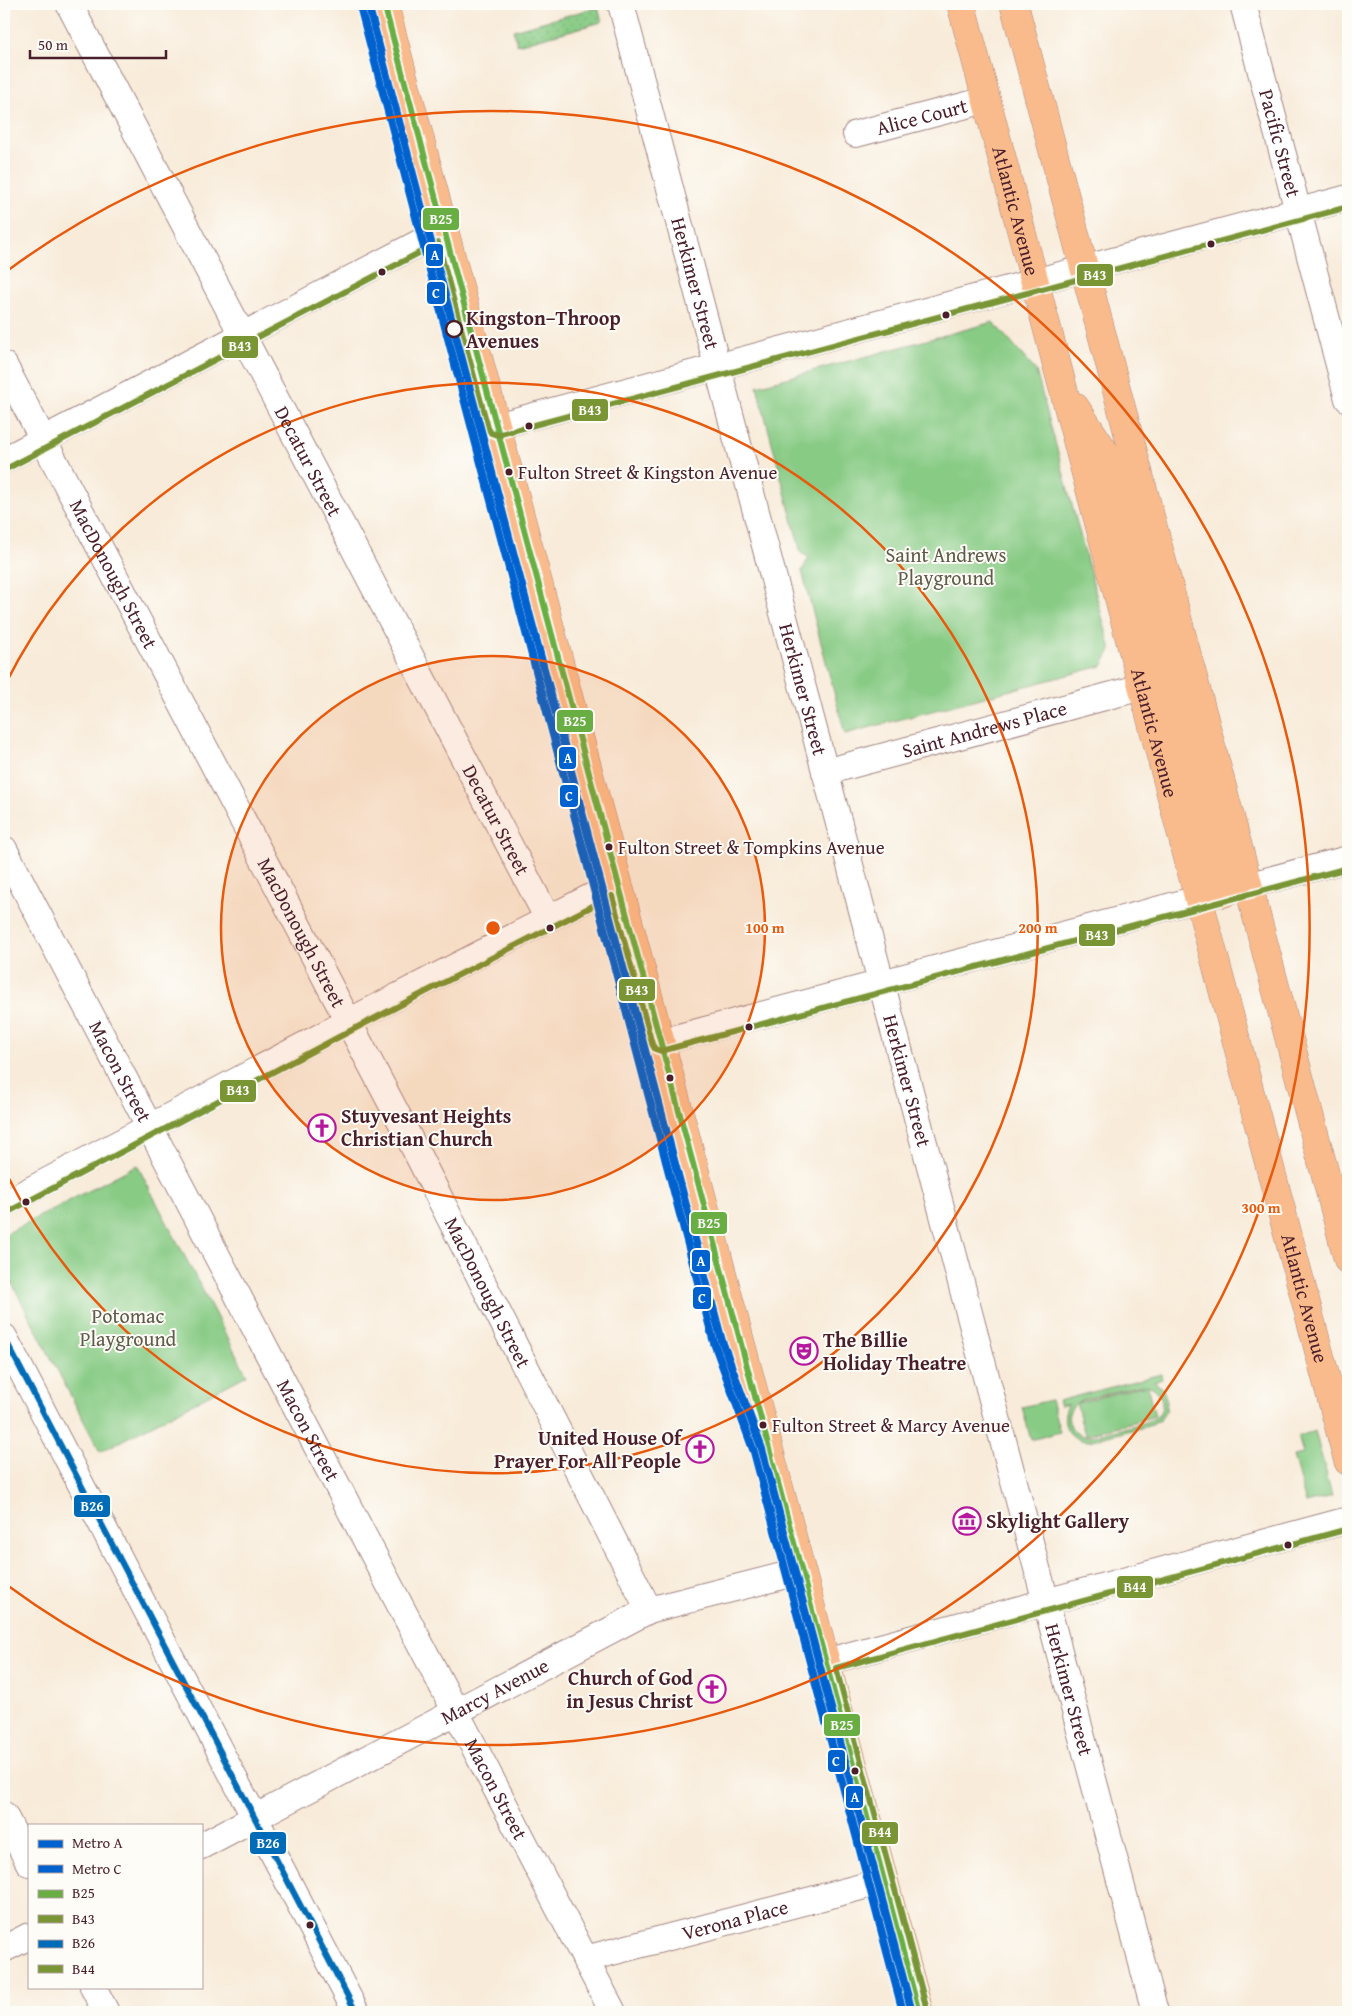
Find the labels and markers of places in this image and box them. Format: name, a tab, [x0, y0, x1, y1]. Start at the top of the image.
unlabelled marker	[1206, 239, 1216, 249]
unlabelled marker	[377, 267, 387, 277]
place label: Kingston–Throop Avenues	[466, 303, 621, 355]
unlabelled marker	[941, 310, 951, 320]
marker: Kingston–Throop Avenues	[445, 320, 463, 338]
unlabelled marker	[524, 421, 534, 431]
place label: Fulton Street & Kingston Avenue	[518, 458, 777, 486]
marker: Fulton Street & Kingston Avenue	[504, 467, 514, 477]
place label: Fulton Street & Tompkins Avenue	[618, 833, 885, 861]
marker: Fulton Street & Tompkins Avenue	[604, 842, 614, 852]
centre of rings	[484, 919, 502, 937]
unlabelled marker	[545, 923, 555, 933]
unlabelled marker	[744, 1022, 754, 1032]
unlabelled marker	[665, 1073, 675, 1083]
place label: Stuyvesant Heights Christian Church	[341, 1101, 511, 1153]
church icon: Stuyvesant Heights Christian Church	[307, 1113, 337, 1143]
unlabelled marker	[21, 1197, 31, 1207]
place label: The Billie Holiday Theatre	[823, 1325, 966, 1377]
theatre icon: The Billie Holiday Theatre	[789, 1336, 819, 1366]
place label: Fulton Street & Marcy Avenue	[772, 1411, 1010, 1439]
marker: Fulton Street & Marcy Avenue	[758, 1420, 768, 1430]
place label: United House Of Prayer For All People	[494, 1423, 683, 1475]
church icon: United House Of Prayer For All People	[685, 1434, 715, 1464]
museum icon: Skylight Gallery	[952, 1506, 982, 1536]
place label: Skylight Gallery	[986, 1506, 1130, 1535]
unlabelled marker	[1283, 1540, 1293, 1550]
place label: Church of God in Jesus Christ	[566, 1663, 694, 1715]
church icon: Church of God in Jesus Christ	[697, 1674, 727, 1704]
unlabelled marker	[850, 1766, 860, 1776]
unlabelled marker	[305, 1920, 315, 1930]

